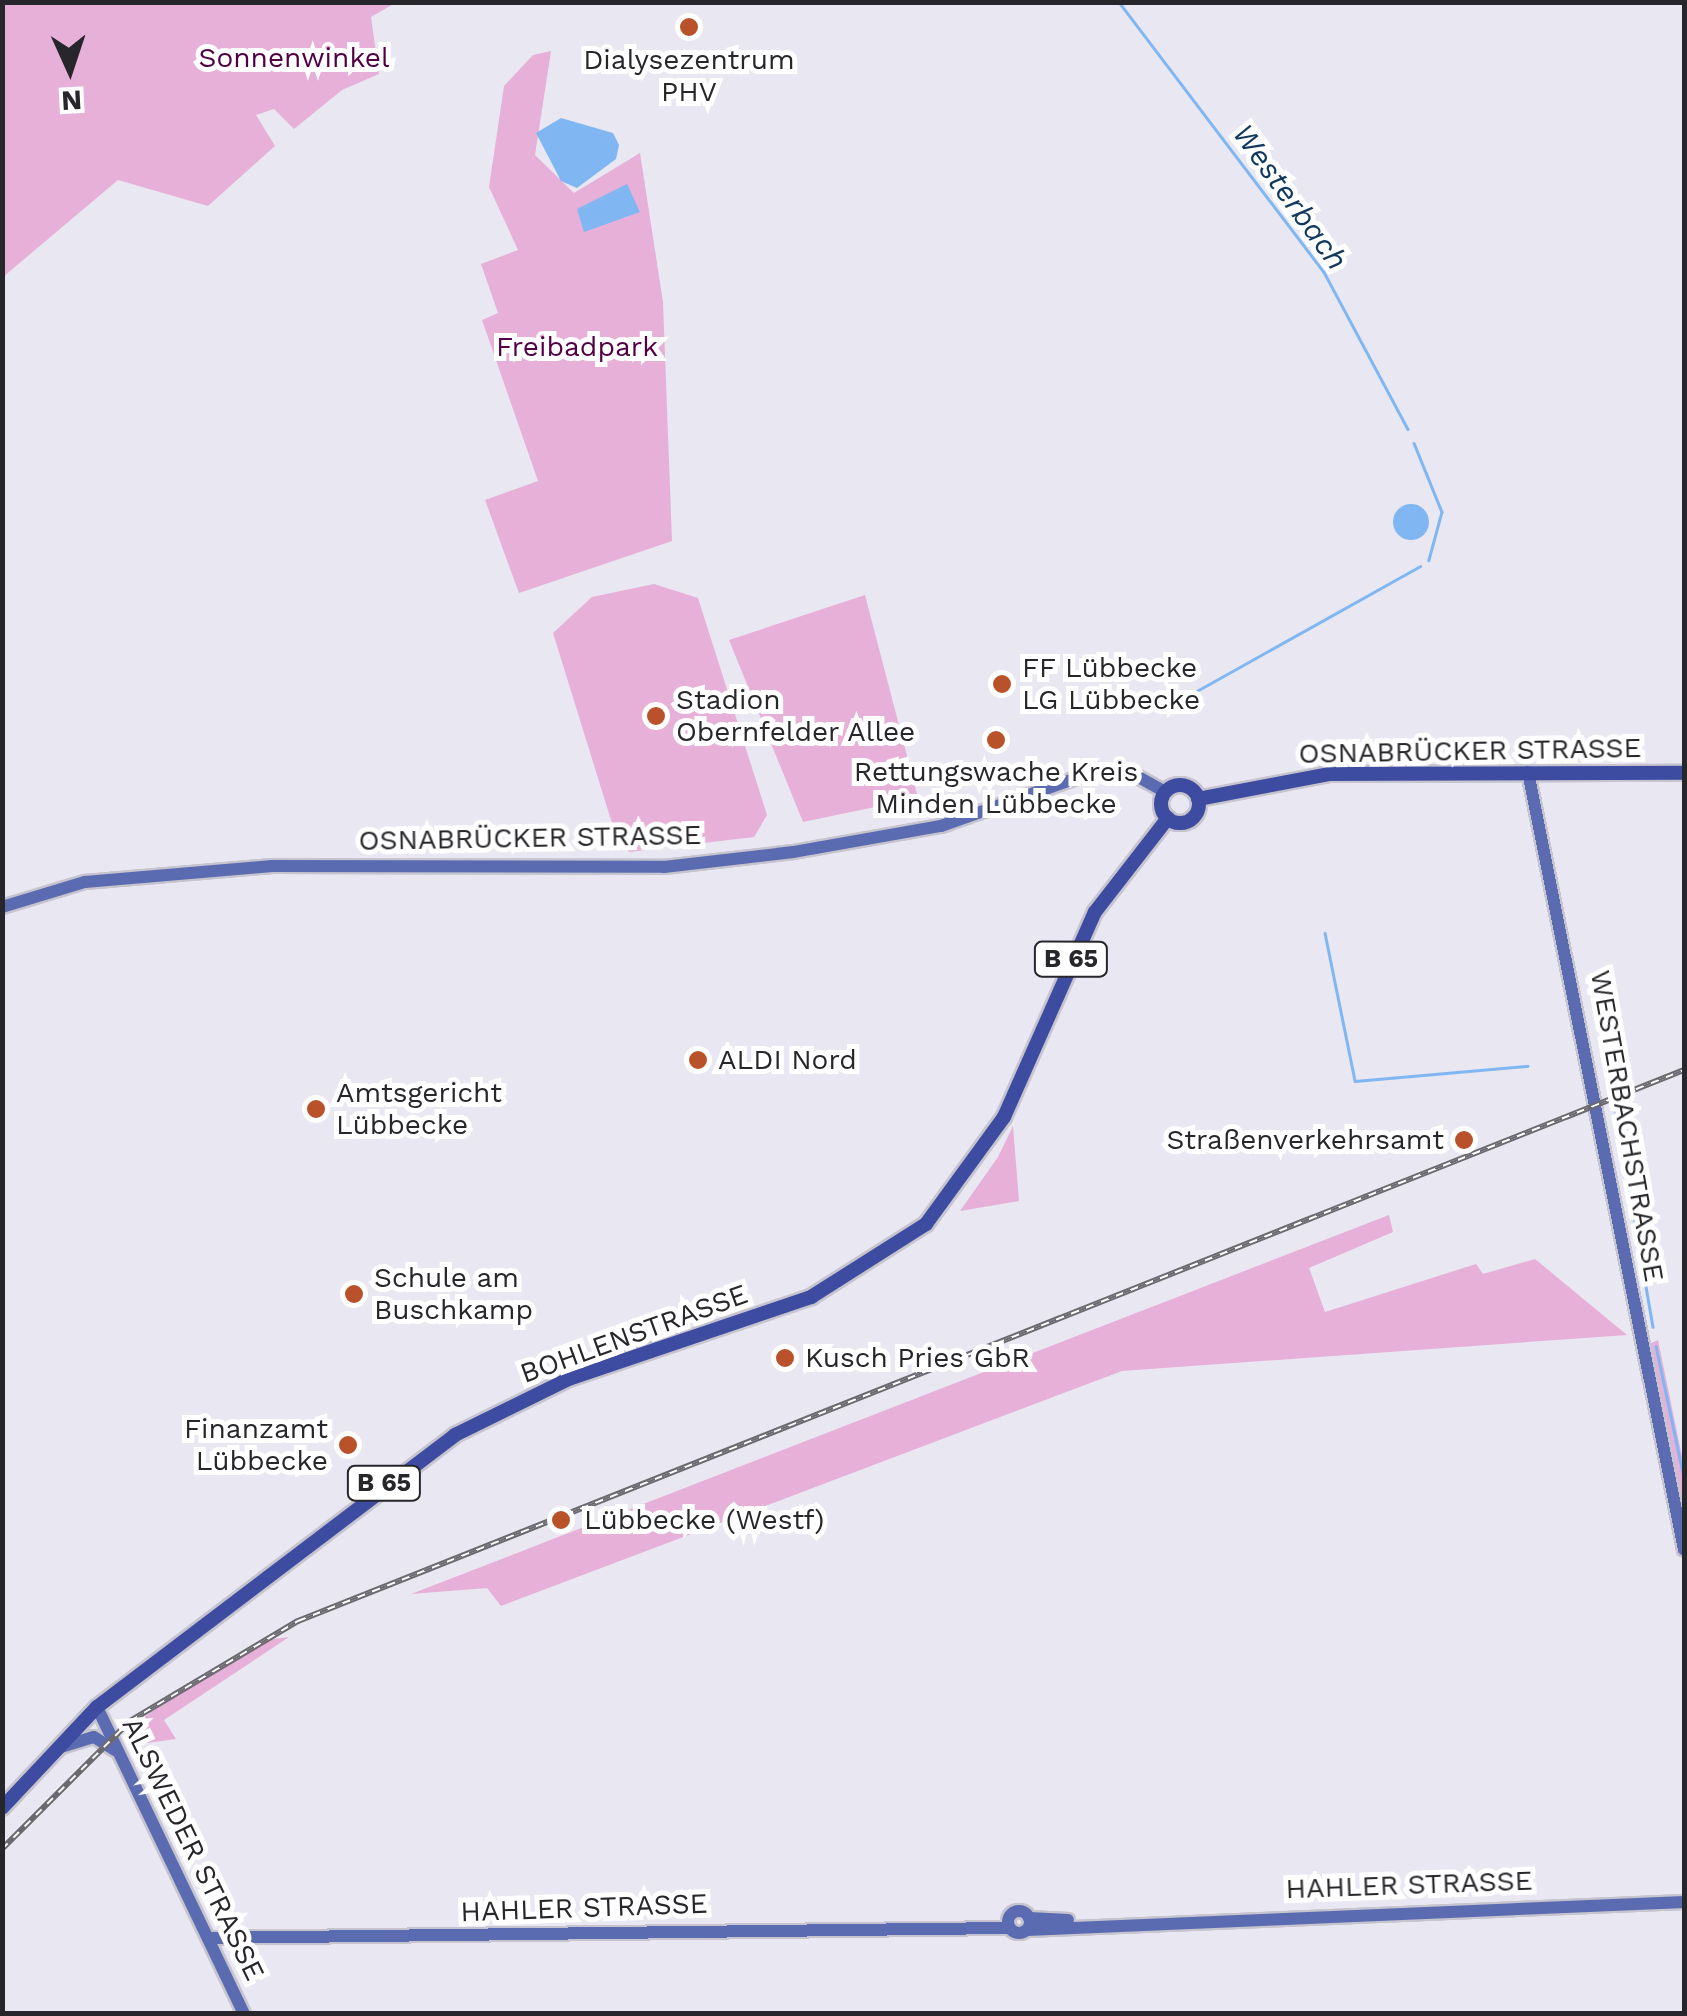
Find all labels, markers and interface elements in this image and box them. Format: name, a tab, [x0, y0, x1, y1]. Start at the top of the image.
marker: Dialysezentrum PHV	[678, 16, 700, 38]
north arrow	[20, 20, 120, 120]
park label: Sonnenwinkel	[199, 41, 389, 75]
place label: Dialysezentrum PHV	[583, 43, 795, 109]
text: N	[60, 83, 83, 117]
water label: Westerbach	[1225, 117, 1355, 277]
park label: Freibadpark	[496, 330, 658, 364]
place label: FF Lübbecke LG Lübbecke	[1022, 651, 1200, 717]
marker: FF Lübbecke LG Lübbecke	[991, 673, 1013, 695]
place label: Stadion Obernfelder Allee	[676, 683, 917, 749]
marker: Stadion Obernfelder Allee	[645, 705, 667, 727]
marker: Rettungswache Kreis Minden Lübbecke	[985, 729, 1007, 751]
street label: OSNABRÜCKER STRASSE	[1298, 731, 1642, 771]
place label: Rettungswache Kreis Minden Lübbecke	[854, 755, 1138, 821]
street label: OSNABRÜCKER STRASSE	[358, 818, 702, 858]
road number: B 65	[1034, 939, 1108, 979]
street label: WESTERBACHSTRASSE	[1583, 968, 1671, 1284]
place label: ALDI Nord	[718, 1043, 857, 1077]
marker: ALDI Nord	[687, 1049, 709, 1071]
place label: Amtsgericht Lübbecke	[336, 1076, 502, 1142]
marker: Amtsgericht Lübbecke	[305, 1098, 327, 1120]
place label: Straßenverkehrsamt	[1166, 1123, 1444, 1157]
marker: Straßenverkehrsamt	[1453, 1129, 1475, 1151]
place label: Schule am Buschkamp	[374, 1261, 533, 1327]
street label: BOHLENSTRASSE	[516, 1277, 752, 1391]
marker: Schule am Buschkamp	[343, 1283, 365, 1305]
place label: Kusch Pries GbR	[805, 1341, 1030, 1375]
marker: Kusch Pries GbR	[774, 1347, 796, 1369]
place label: Finanzamt Lübbecke	[184, 1412, 328, 1478]
marker: Finanzamt Lübbecke	[337, 1434, 359, 1456]
road number: B 65	[346, 1463, 422, 1503]
place label: Lübbecke (Westf)	[584, 1503, 824, 1537]
marker: Lübbecke (Westf)	[548, 1507, 574, 1533]
street label: ALSWEDER STRASSE	[115, 1712, 271, 1986]
street label: HAHLER STRASSE	[1285, 1864, 1533, 1906]
street label: HAHLER STRASSE	[460, 1887, 708, 1929]

